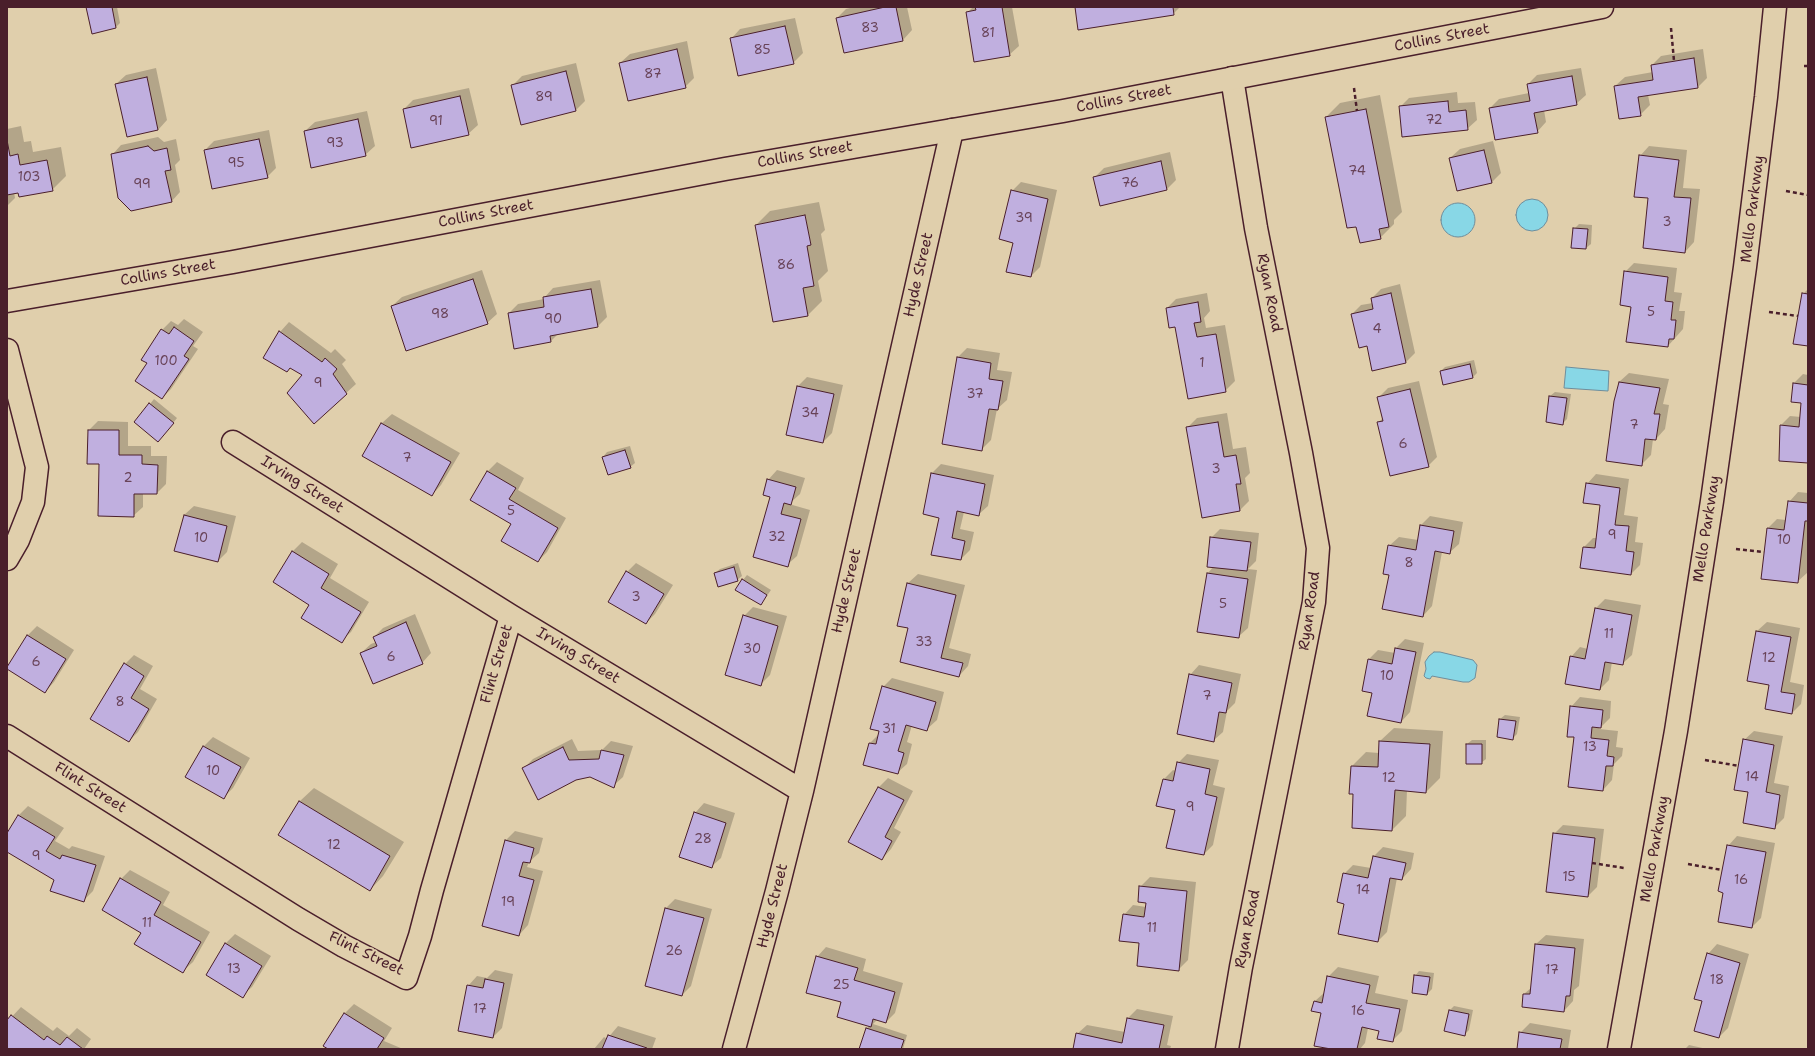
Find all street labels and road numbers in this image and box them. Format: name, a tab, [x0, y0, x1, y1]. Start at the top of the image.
street label: Collins Street	[1393, 20, 1491, 56]
street label: Collins Street	[1075, 81, 1173, 117]
street label: Collins Street	[756, 138, 854, 172]
street label: Mello Parkway	[1737, 154, 1769, 264]
street label: Collins Street	[437, 196, 535, 232]
street label: Hyde Street	[900, 231, 938, 319]
street label: Ryan Road	[1253, 252, 1285, 334]
street label: Collins Street	[119, 256, 217, 290]
street label: Irving Street	[257, 452, 347, 518]
street label: Mello Parkway	[1690, 474, 1724, 584]
street label: Hyde Street	[828, 547, 866, 635]
street label: Ryan Road	[1296, 570, 1324, 652]
street label: Flint Street	[477, 622, 517, 706]
street label: Irving Street	[533, 624, 623, 688]
street label: Flint Street	[51, 759, 129, 817]
street label: Mello Parkway	[1637, 794, 1673, 904]
street label: Hyde Street	[754, 862, 792, 950]
street label: Ryan Road	[1232, 888, 1264, 970]
street label: Flint Street	[325, 928, 407, 980]

